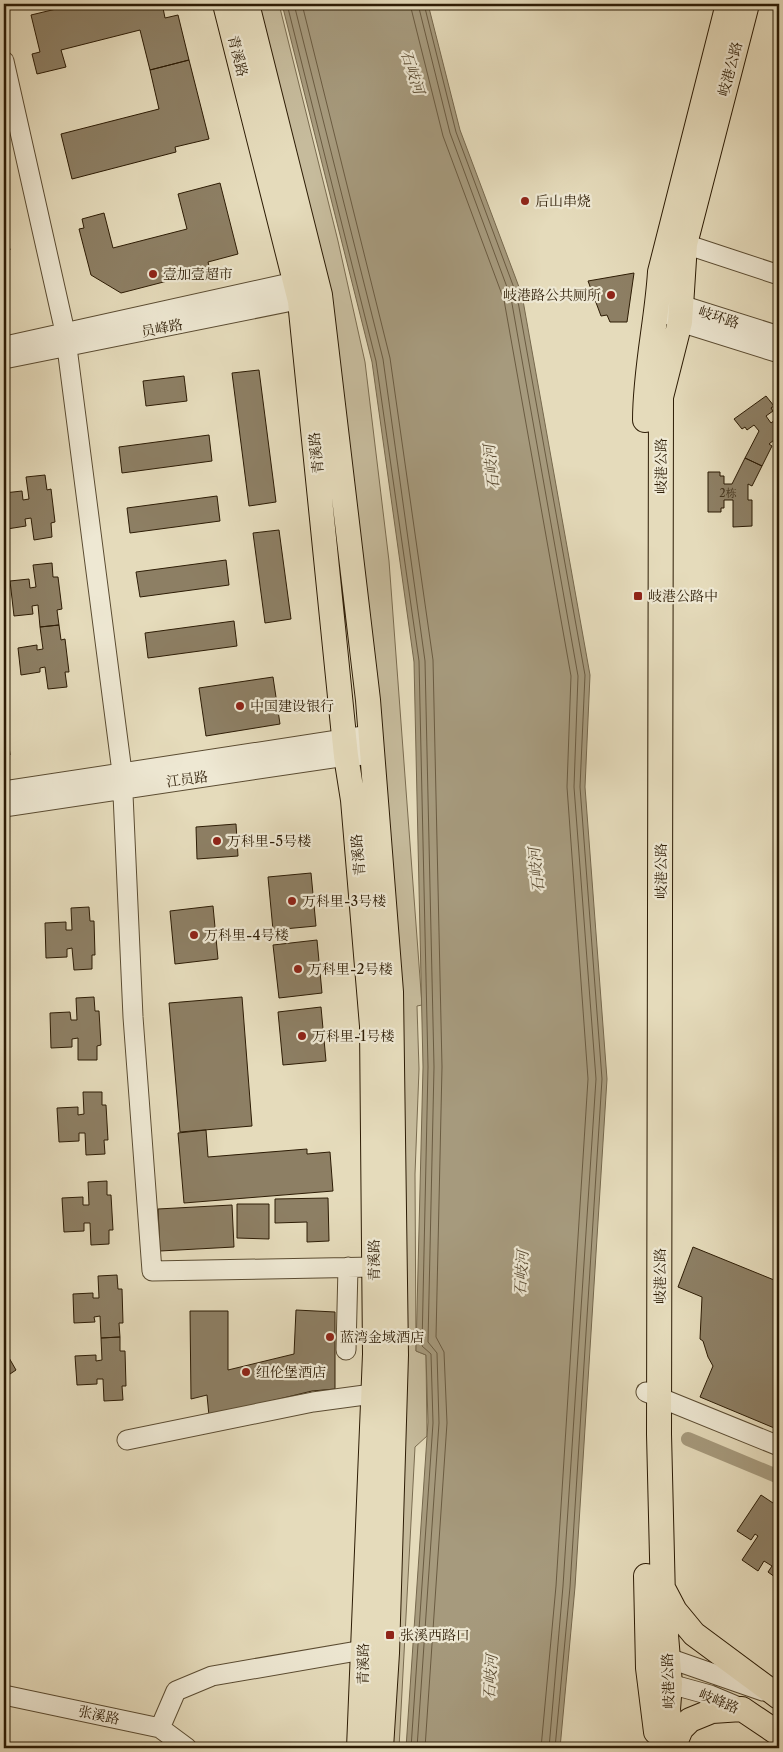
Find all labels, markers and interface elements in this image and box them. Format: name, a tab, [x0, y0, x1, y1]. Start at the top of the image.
street label: 青溪路	[224, 33, 252, 79]
street label: 岐港公路	[714, 40, 746, 98]
water label: 石岐河	[397, 48, 430, 99]
place label: 后山串烧	[535, 192, 591, 210]
marker: 后山串烧	[519, 195, 531, 207]
place label: 壹加壹超市	[163, 265, 233, 283]
marker: 壹加壹超市	[147, 268, 159, 280]
place label: 岐港路公共厕所	[503, 286, 601, 304]
marker: 岐港路公共厕所	[605, 289, 617, 301]
street label: 岐环路	[696, 302, 742, 332]
street label: 员峰路	[140, 315, 184, 341]
street label: 青溪路	[305, 431, 327, 475]
street label: 岐港公路	[652, 438, 670, 494]
water label: 石岐河	[479, 441, 503, 490]
house number: 2栋	[719, 486, 737, 500]
place label: 岐港公路中	[648, 587, 718, 605]
marker: 岐港公路中	[632, 590, 644, 602]
place label: 中国建设银行	[250, 697, 334, 715]
marker: 中国建设银行	[234, 700, 246, 712]
street label: 江员路	[165, 767, 209, 791]
place label: 万科里-5号楼	[227, 832, 311, 850]
street label: 青溪路	[347, 833, 369, 877]
marker: 万科里-5号楼	[211, 835, 223, 847]
street label: 岐港公路	[652, 843, 670, 899]
water label: 石岐河	[524, 844, 548, 893]
place label: 万科里-3号楼	[302, 892, 386, 910]
marker: 万科里-3号楼	[286, 895, 298, 907]
place label: 万科里-4号楼	[204, 926, 289, 944]
marker: 万科里-4号楼	[188, 929, 200, 941]
place label: 万科里-2号楼	[308, 960, 392, 978]
marker: 万科里-2号楼	[292, 963, 304, 975]
place label: 万科里-1号楼	[312, 1027, 394, 1045]
marker: 万科里-1号楼	[296, 1030, 308, 1042]
street label: 青溪路	[365, 1239, 383, 1281]
water label: 石岐河	[510, 1247, 532, 1296]
street label: 岐港公路	[651, 1248, 669, 1304]
place label: 蓝湾金域酒店	[340, 1328, 424, 1346]
marker: 蓝湾金域酒店	[324, 1331, 336, 1343]
place label: 纽伦堡酒店	[256, 1363, 326, 1381]
marker: 纽伦堡酒店	[240, 1366, 252, 1378]
place label: 张溪西路口	[400, 1626, 470, 1644]
marker: 张溪西路口	[384, 1629, 396, 1641]
street label: 青溪路	[354, 1643, 372, 1685]
water label: 石岐河	[479, 1651, 501, 1700]
street label: 岐港公路	[658, 1653, 678, 1709]
street label: 岐峰路	[696, 1685, 742, 1717]
street label: 张溪路	[77, 1702, 121, 1728]

